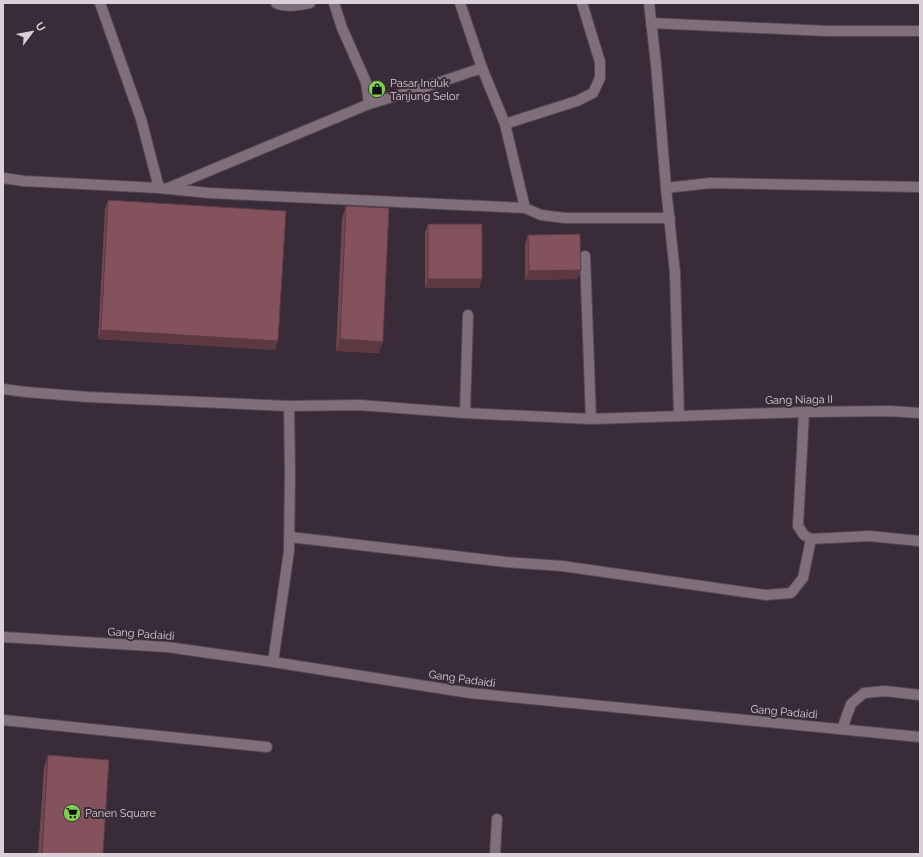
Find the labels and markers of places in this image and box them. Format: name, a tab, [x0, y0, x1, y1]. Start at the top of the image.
place label: Pasar Induk Tanjung Selor	[390, 77, 460, 103]
shop icon: Pasar Induk Tanjung Selor	[367, 79, 387, 99]
supermarket icon: Panen Square	[62, 803, 82, 823]
place label: Panen Square	[85, 807, 157, 820]

